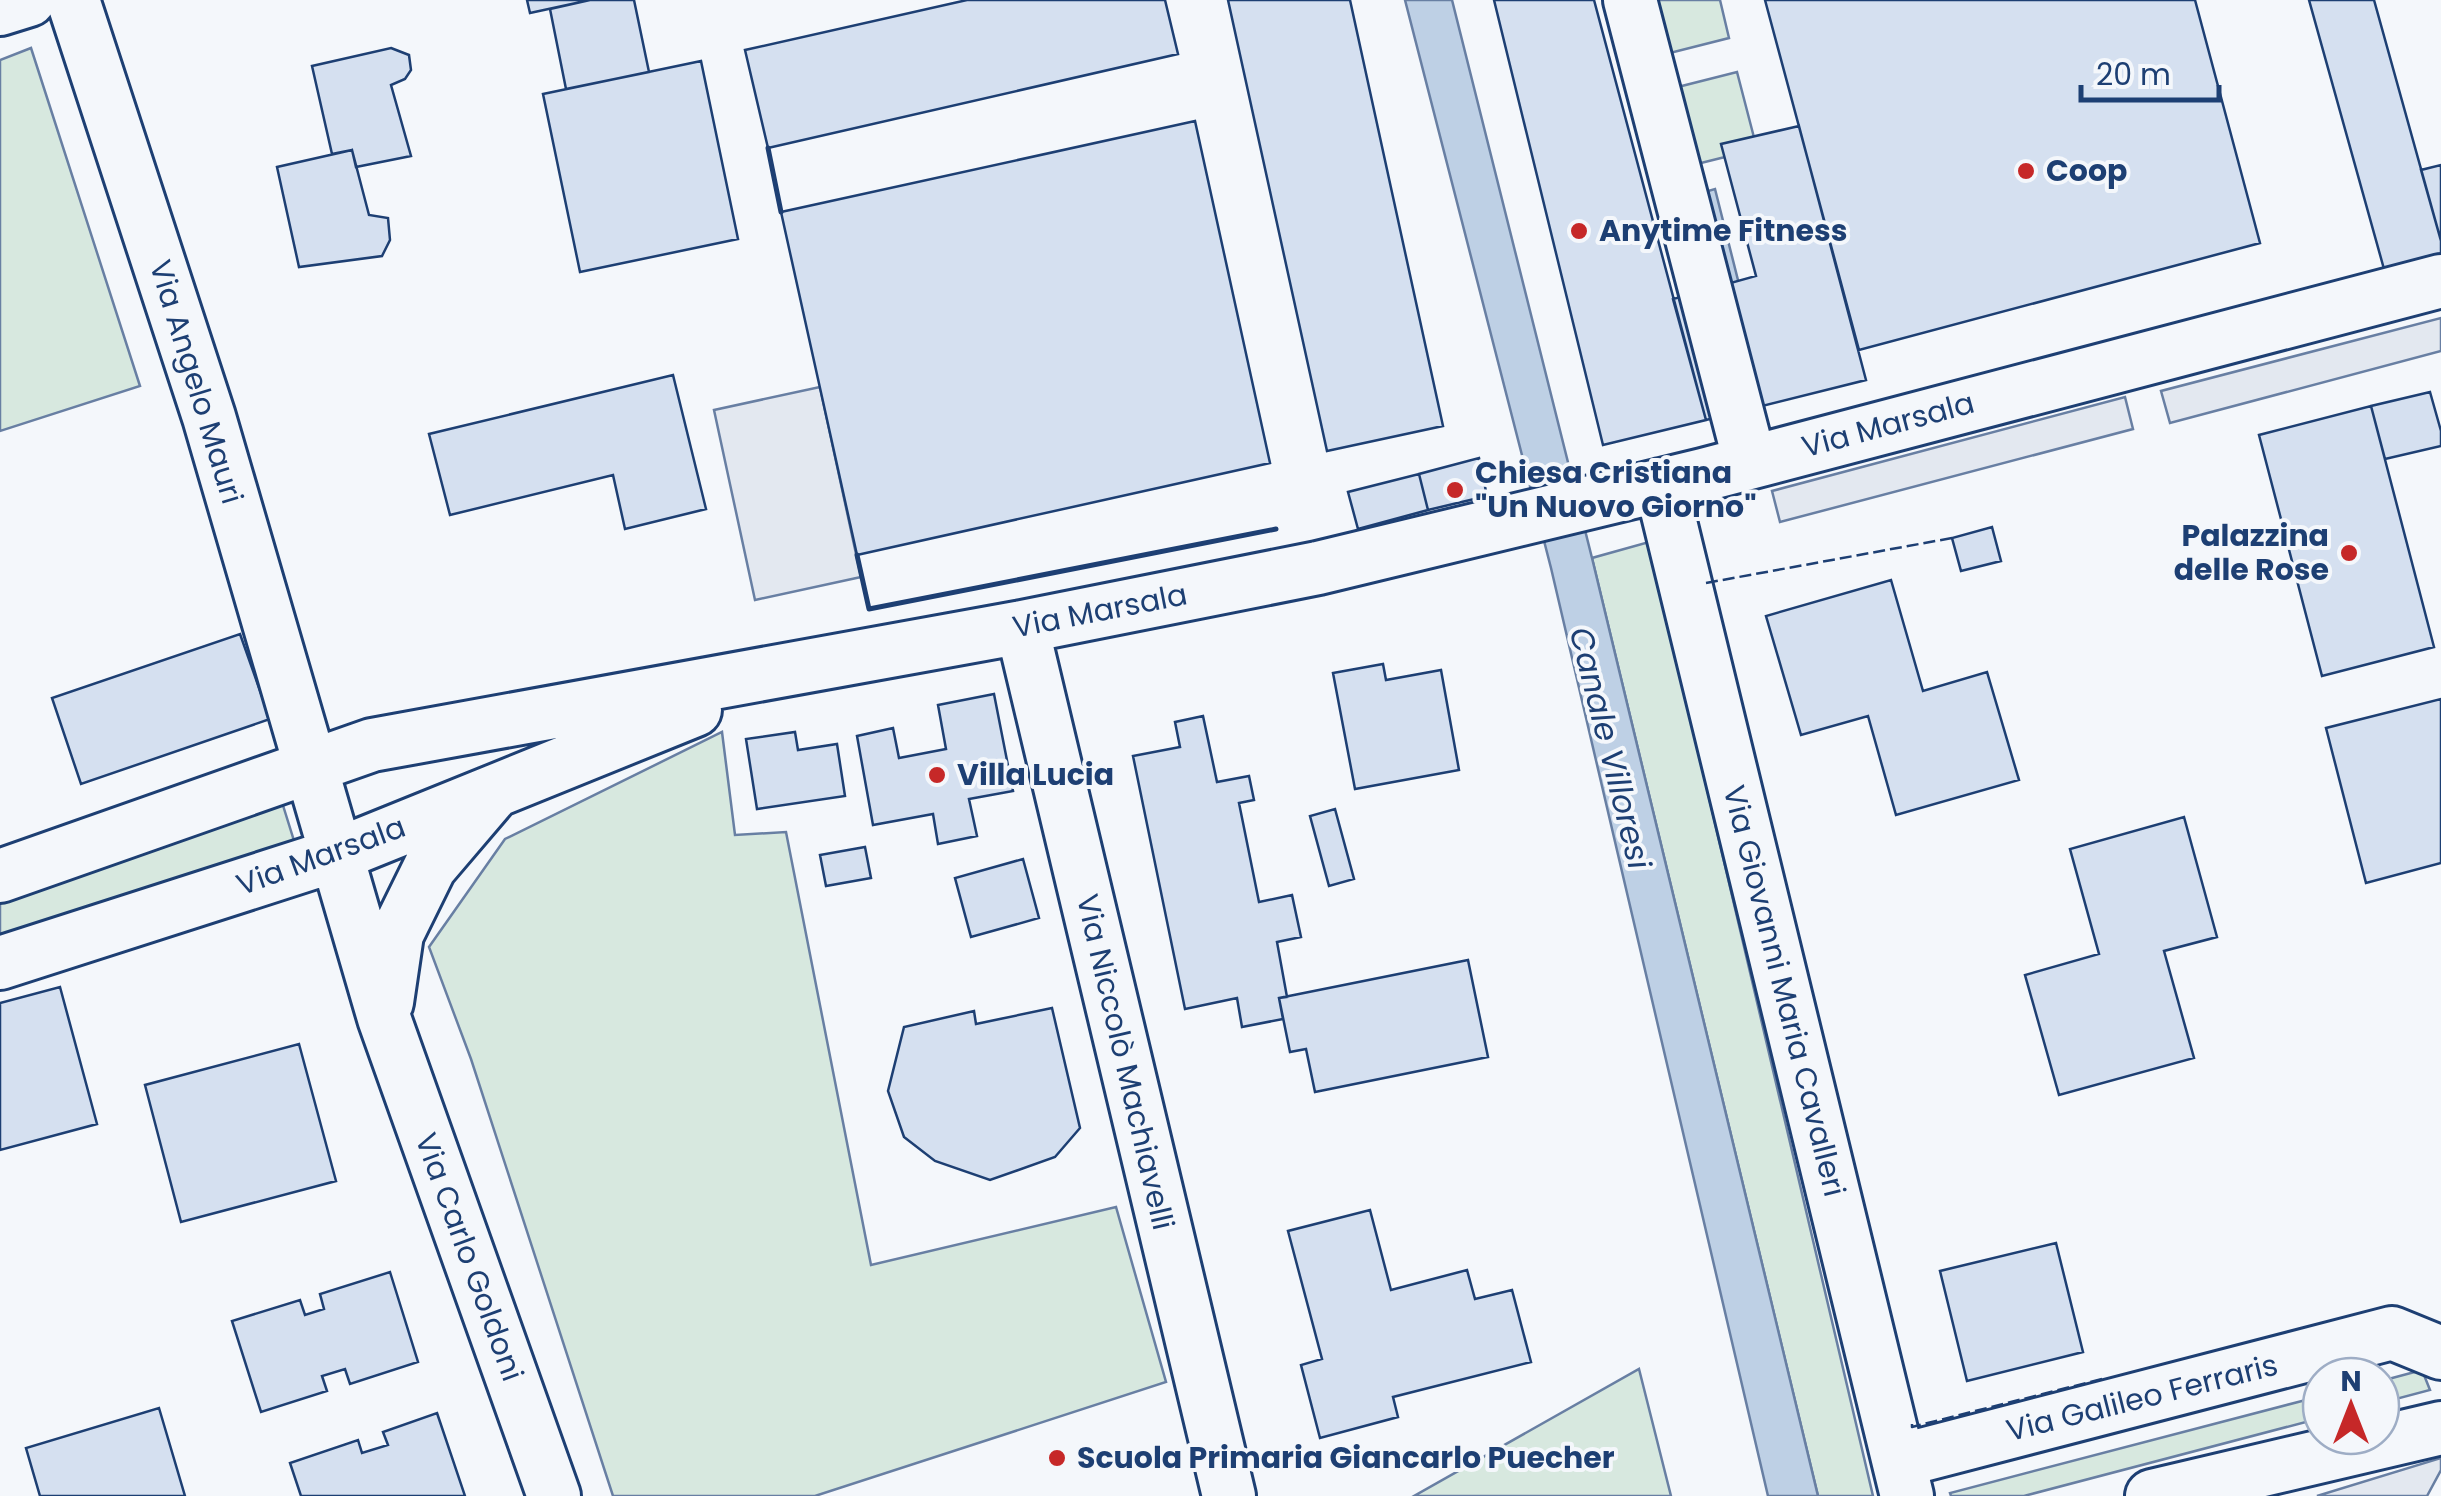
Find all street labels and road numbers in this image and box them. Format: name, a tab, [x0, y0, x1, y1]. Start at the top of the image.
street label: Via Angelo Mauri	[139, 255, 254, 509]
street label: Via Marsala	[1797, 381, 1979, 468]
street label: Via Marsala	[1009, 573, 1191, 648]
street label: Via Giovanni Maria Cavalleri	[1713, 781, 1856, 1201]
street label: Via Marsala	[230, 805, 411, 906]
street label: Via Niccolò Machiavelli	[1066, 890, 1185, 1234]
street label: Via Carlo Goldoni	[405, 1127, 534, 1387]
street label: Via Galileo Ferraris	[2002, 1343, 2282, 1452]

